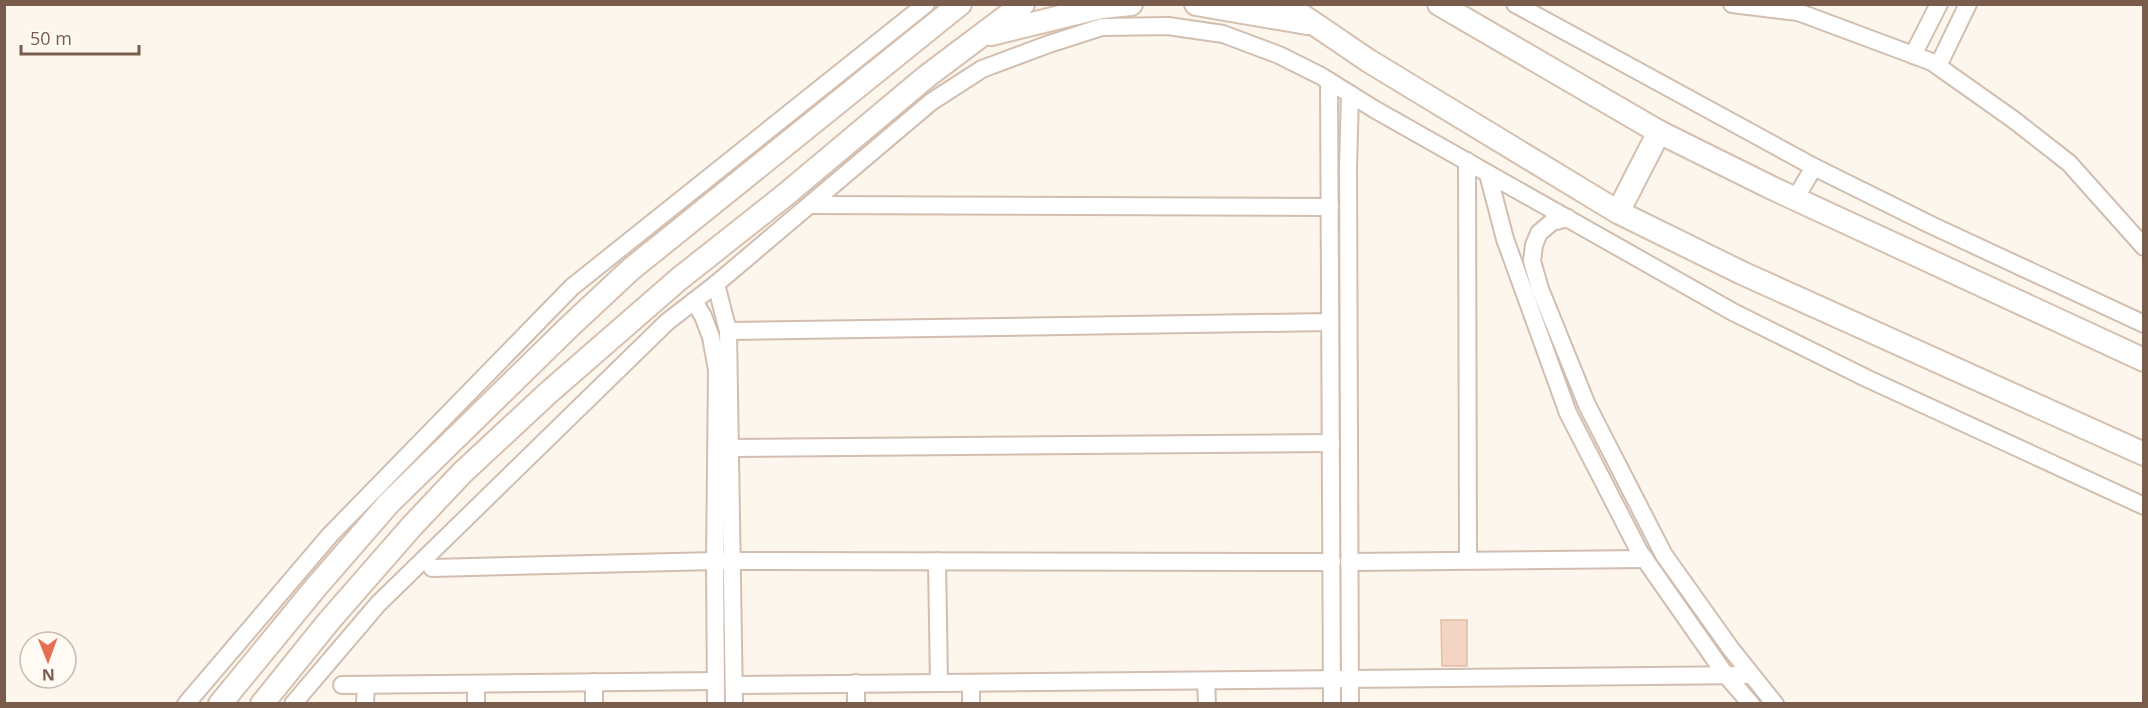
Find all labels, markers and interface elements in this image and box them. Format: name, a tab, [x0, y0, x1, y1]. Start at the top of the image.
scale bar	[21, 18, 140, 56]
text: 50 m	[30, 26, 72, 50]
north arrow	[18, 630, 78, 690]
text: N	[42, 664, 55, 686]

